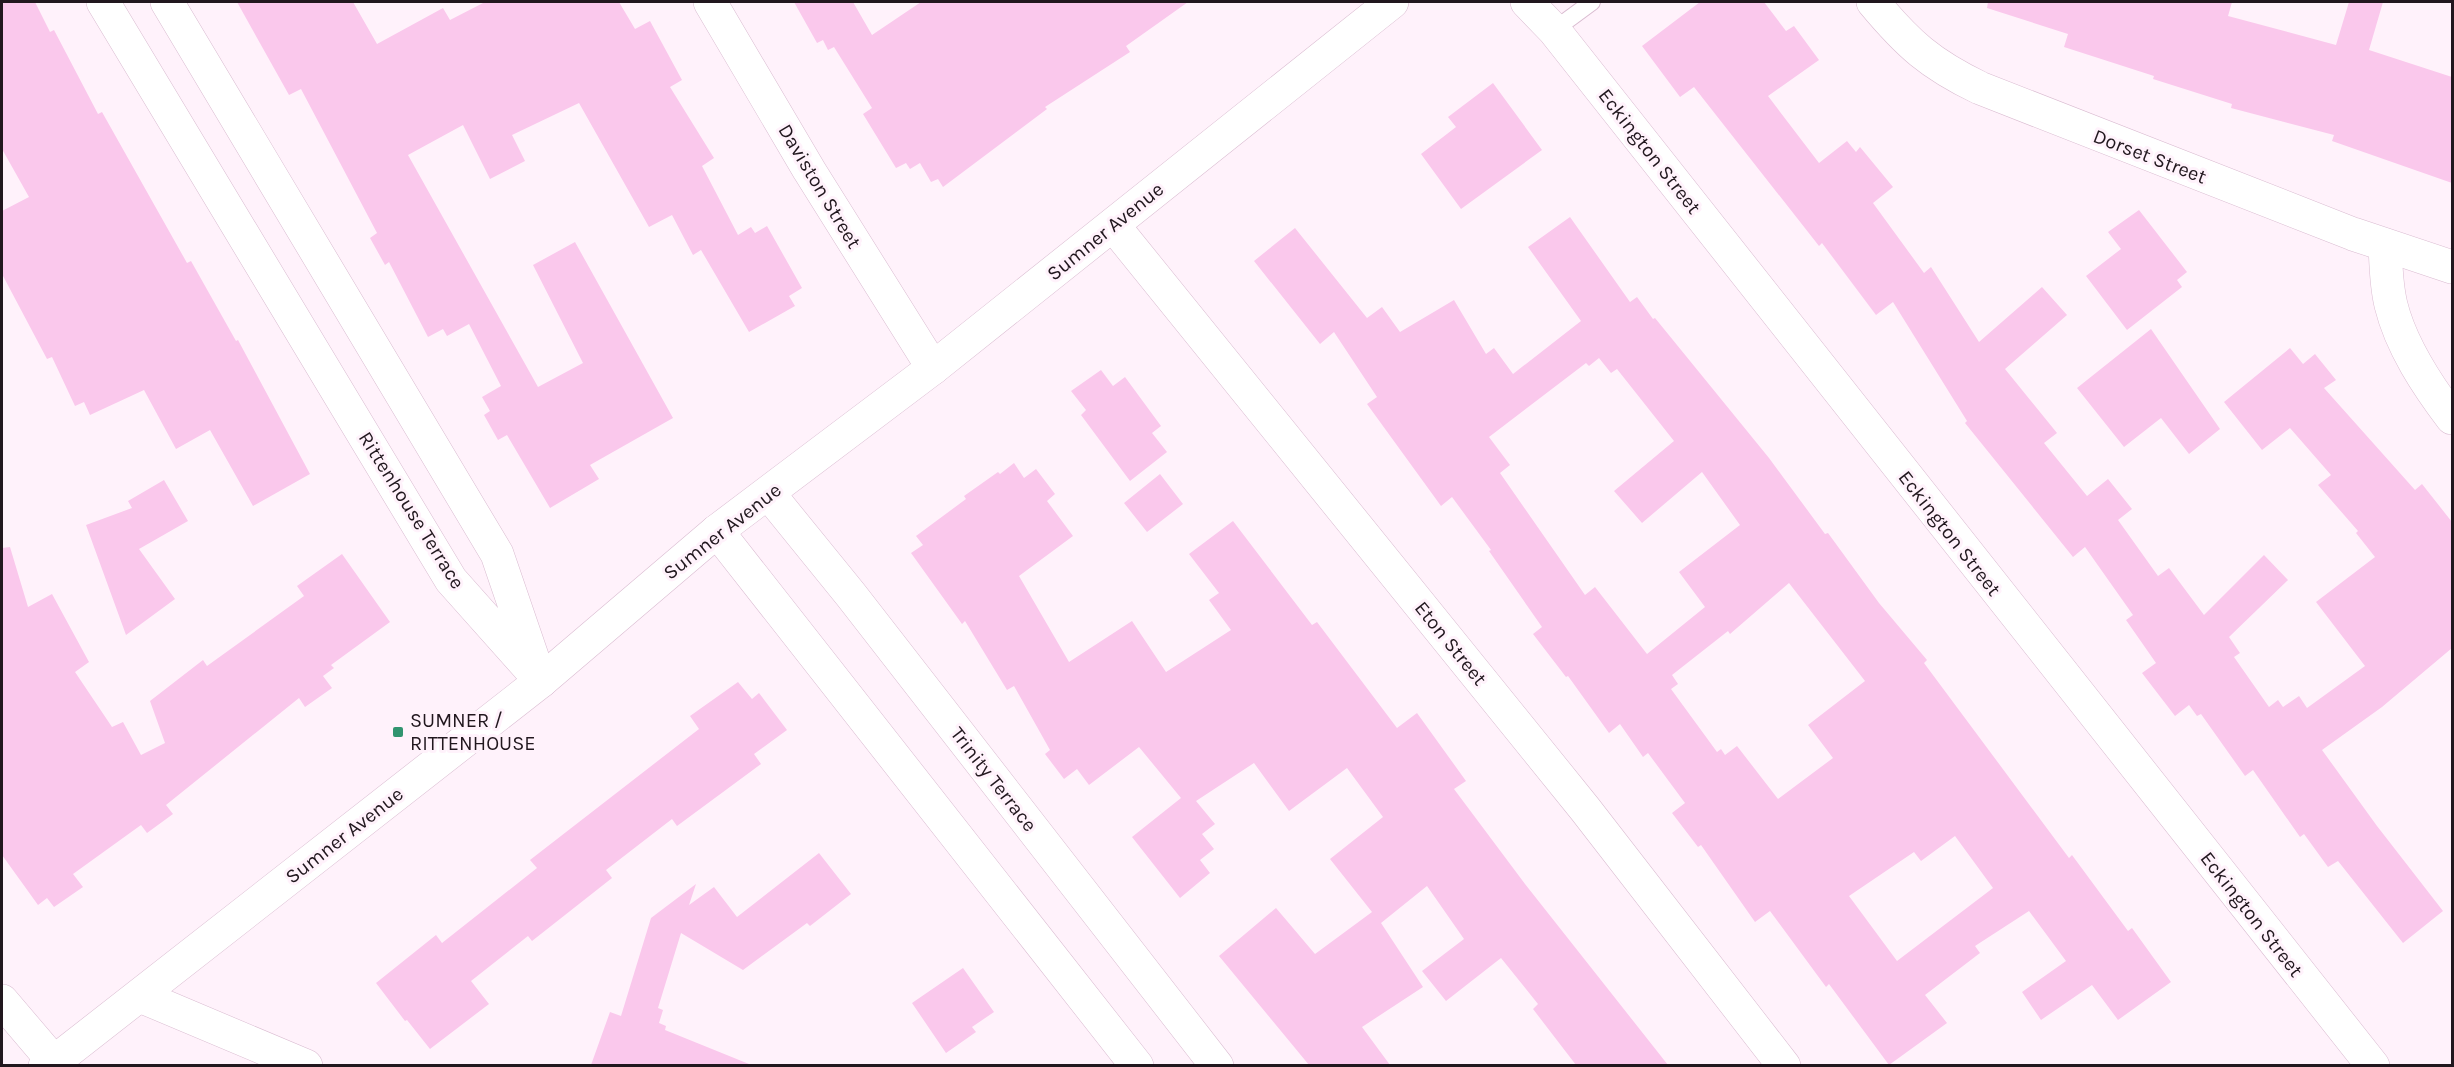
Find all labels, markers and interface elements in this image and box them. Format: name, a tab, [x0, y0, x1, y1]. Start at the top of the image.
street label: Eckington Street	[1594, 84, 1706, 219]
street label: Daviston Street	[773, 120, 866, 253]
street label: Dorset Street	[2090, 124, 2210, 189]
street label: Sumner Avenue	[1042, 177, 1168, 285]
street label: Rittenhouse Terrace	[354, 427, 469, 593]
street label: Eckington Street	[1894, 466, 2006, 601]
street label: Sumner Avenue	[659, 478, 786, 584]
street label: Eton Street	[1410, 597, 1492, 690]
place label: SUMNER / RITTENHOUSE	[410, 709, 535, 755]
street label: Trinity Terrace	[946, 723, 1042, 836]
marker: SUMNER / RITTENHOUSE	[391, 725, 405, 739]
street label: Sumner Avenue	[281, 782, 408, 888]
street label: Eckington Street	[2196, 847, 2308, 982]

